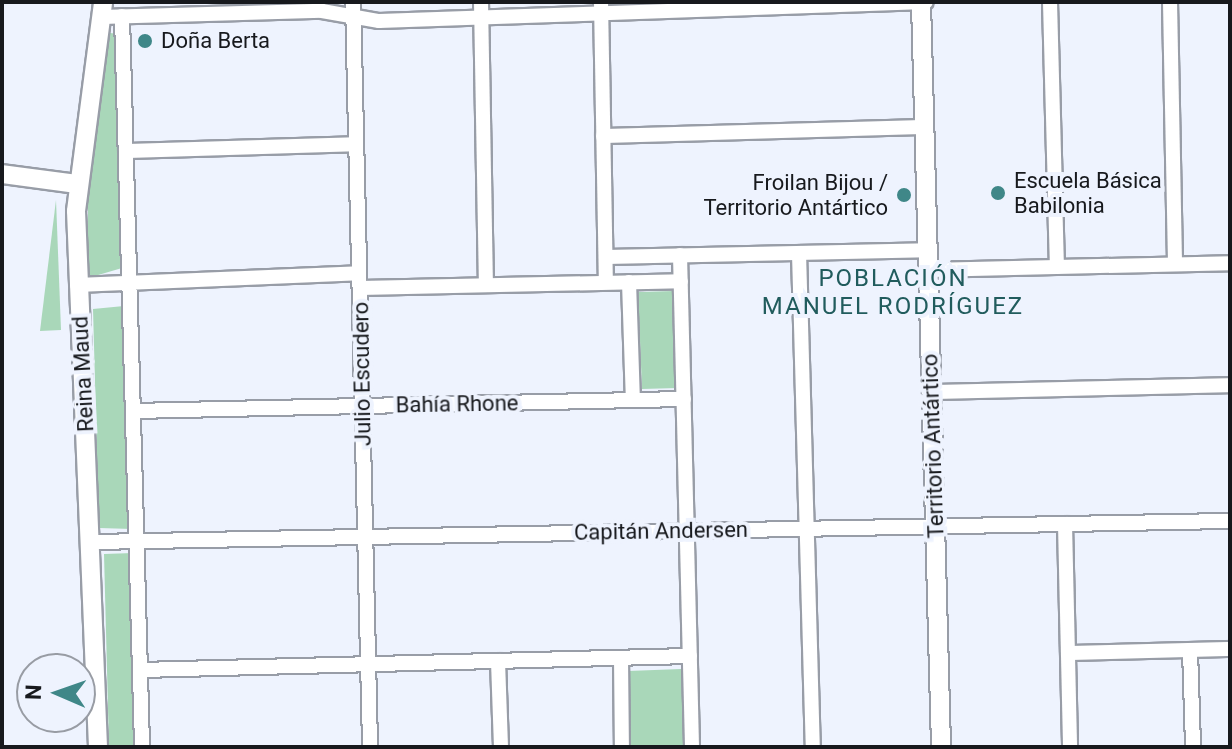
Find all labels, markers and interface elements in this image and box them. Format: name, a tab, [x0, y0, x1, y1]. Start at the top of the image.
place label: Doña Berta	[161, 28, 270, 54]
marker: Doña Berta	[136, 32, 154, 50]
place label: Escuela Básica Babilonia	[1014, 167, 1162, 218]
place label: Froilan Bijou / Territorio Antártico	[703, 169, 888, 220]
marker: Escuela Básica Babilonia	[989, 184, 1007, 202]
marker: Froilan Bijou / Territorio Antártico	[895, 186, 913, 204]
district label: POBLACIÓN MANUEL RODRÍGUEZ	[762, 265, 1024, 321]
street label: Julio Escudero	[348, 302, 376, 446]
street label: Reina Maud	[67, 315, 99, 433]
street label: Territorio Antártico	[917, 353, 949, 539]
street label: Bahía Rhone	[395, 390, 519, 418]
street label: Capitán Andersen	[574, 516, 748, 546]
north arrow	[16, 653, 96, 733]
text: N	[21, 684, 46, 700]

